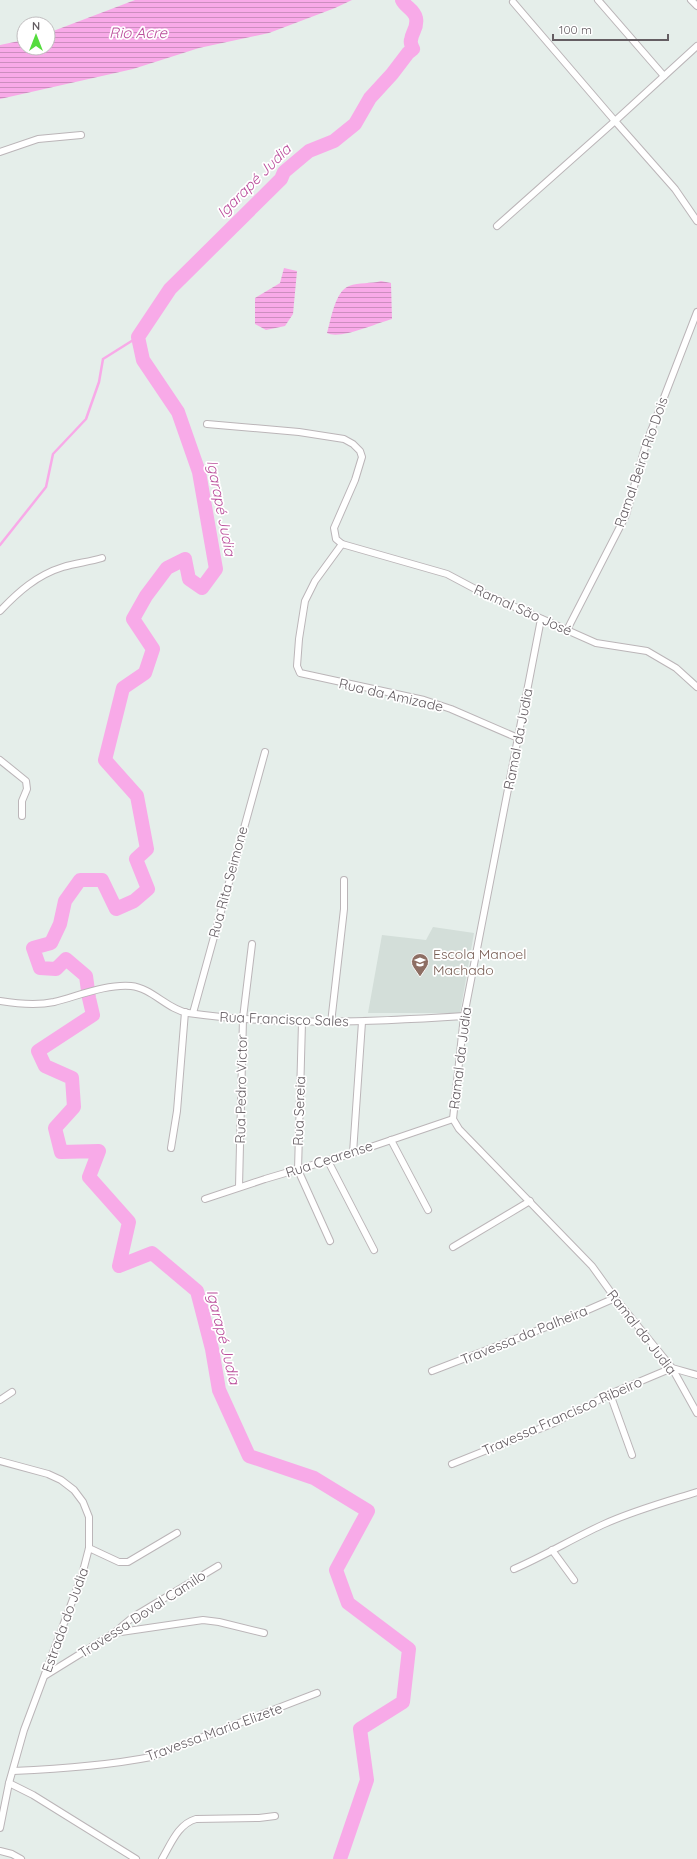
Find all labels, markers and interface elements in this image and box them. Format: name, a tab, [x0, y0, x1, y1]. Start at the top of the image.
north arrow	[16, 16, 56, 56]
scale bar	[553, 16, 668, 42]
text: N	[32, 19, 40, 33]
text: 100 m	[559, 22, 592, 37]
water label: Rio Acre	[109, 23, 167, 42]
water label: Igarapé Judia	[213, 139, 295, 222]
street label: Ramal Beira Rio Dois	[610, 394, 672, 530]
water label: Igarapé Judia	[203, 458, 240, 558]
street label: Ramal São José	[471, 580, 575, 640]
street label: Rua da Amizade	[337, 674, 445, 716]
street label: Ramal da Judia	[499, 687, 537, 791]
street label: Rua Rita Seimone	[204, 824, 252, 940]
place label: Escola Manoel Machado	[433, 945, 527, 979]
school or university icon: Escola Manoel Machado	[410, 952, 430, 977]
street label: Ramal da Judia	[445, 1006, 475, 1110]
street label: Rua Francisco Sales	[219, 1008, 349, 1030]
street label: Rua Pedro Victor	[231, 1033, 251, 1144]
street label: Rua Sereia	[289, 1076, 309, 1146]
street label: Rua Cearense	[283, 1136, 375, 1182]
street label: Ramal da Judia	[603, 1286, 681, 1378]
water label: Igarapé Judia	[203, 1288, 245, 1387]
street label: Travessa da Palheira	[458, 1301, 590, 1369]
street label: Travessa Francisco Ribeiro	[479, 1373, 645, 1459]
street label: Estrada do Judia	[38, 1565, 92, 1675]
street label: Travessa Doval Camilo	[75, 1566, 209, 1662]
street label: Travessa Maria Elizete	[143, 1699, 285, 1765]

